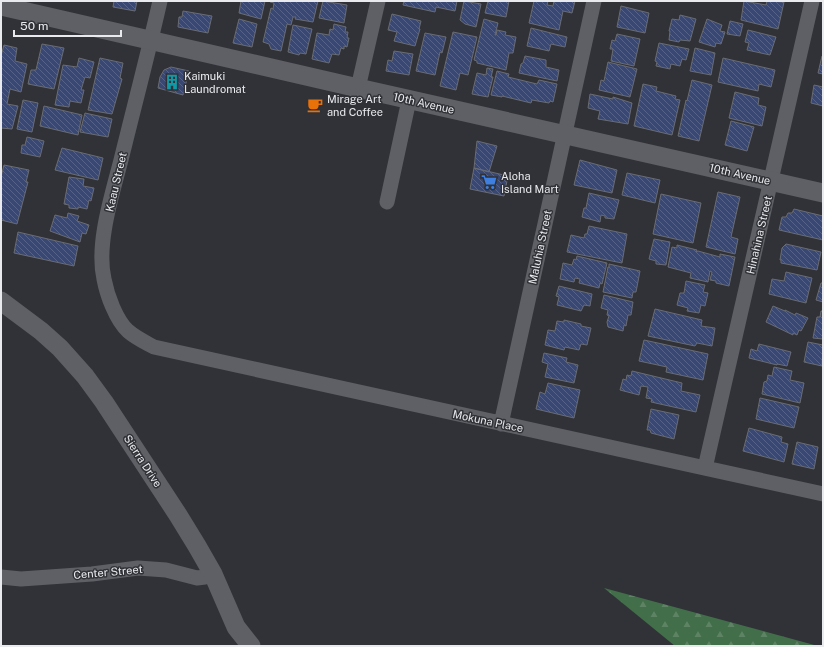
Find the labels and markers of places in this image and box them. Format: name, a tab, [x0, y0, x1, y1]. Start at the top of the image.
place label: Kaimuki Laundromat	[184, 70, 246, 95]
building icon: Kaimuki Laundromat	[163, 73, 181, 91]
place label: Mirage Art and Coffee	[327, 93, 383, 118]
cafe icon: Mirage Art and Coffee	[306, 96, 324, 114]
place label: Aloha Island Mart	[501, 170, 559, 195]
supermarket icon: Aloha Island Mart	[480, 173, 498, 191]

